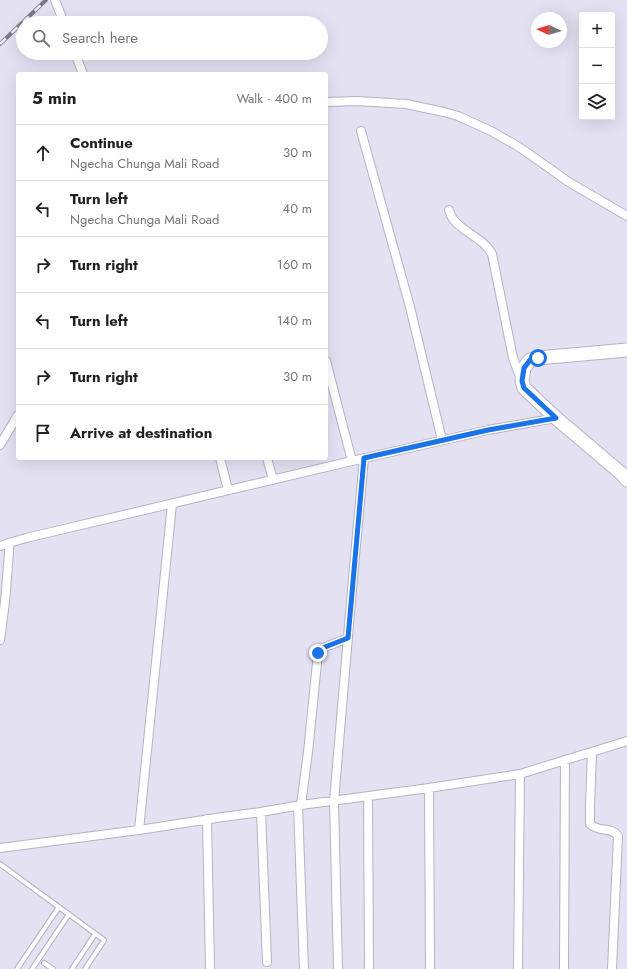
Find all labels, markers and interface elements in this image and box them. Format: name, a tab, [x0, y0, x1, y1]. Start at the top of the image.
north arrow	[531, 12, 567, 48]
map controls	[579, 12, 615, 120]
button: +	[579, 12, 615, 48]
search box	[16, 16, 328, 60]
icon: search	[30, 27, 52, 49]
text: Search here	[62, 27, 138, 49]
button: −	[579, 48, 615, 84]
button: layers	[579, 84, 615, 120]
text: 5 min	[32, 86, 76, 110]
text: Walk · 400 m	[237, 89, 312, 108]
text: Continue	[70, 132, 133, 154]
icon: ahead	[32, 142, 54, 164]
text: 30 m	[283, 143, 312, 162]
text: Ngecha Chunga Mali Road	[70, 154, 219, 173]
text: Turn left	[70, 188, 128, 210]
icon: left	[32, 198, 54, 220]
text: 40 m	[283, 199, 312, 218]
text: Ngecha Chunga Mali Road	[70, 210, 219, 229]
icon: right	[32, 254, 54, 276]
text: Turn right	[70, 254, 138, 276]
text: 160 m	[277, 255, 312, 274]
icon: left	[32, 310, 54, 332]
text: Turn left	[70, 310, 128, 332]
text: 140 m	[277, 311, 312, 330]
route start	[529, 349, 547, 367]
icon: right	[32, 366, 54, 388]
text: Turn right	[70, 366, 138, 388]
text: 30 m	[283, 367, 312, 386]
icon: arrive	[32, 422, 54, 444]
text: Arrive at destination	[70, 422, 212, 444]
route end	[309, 644, 327, 662]

